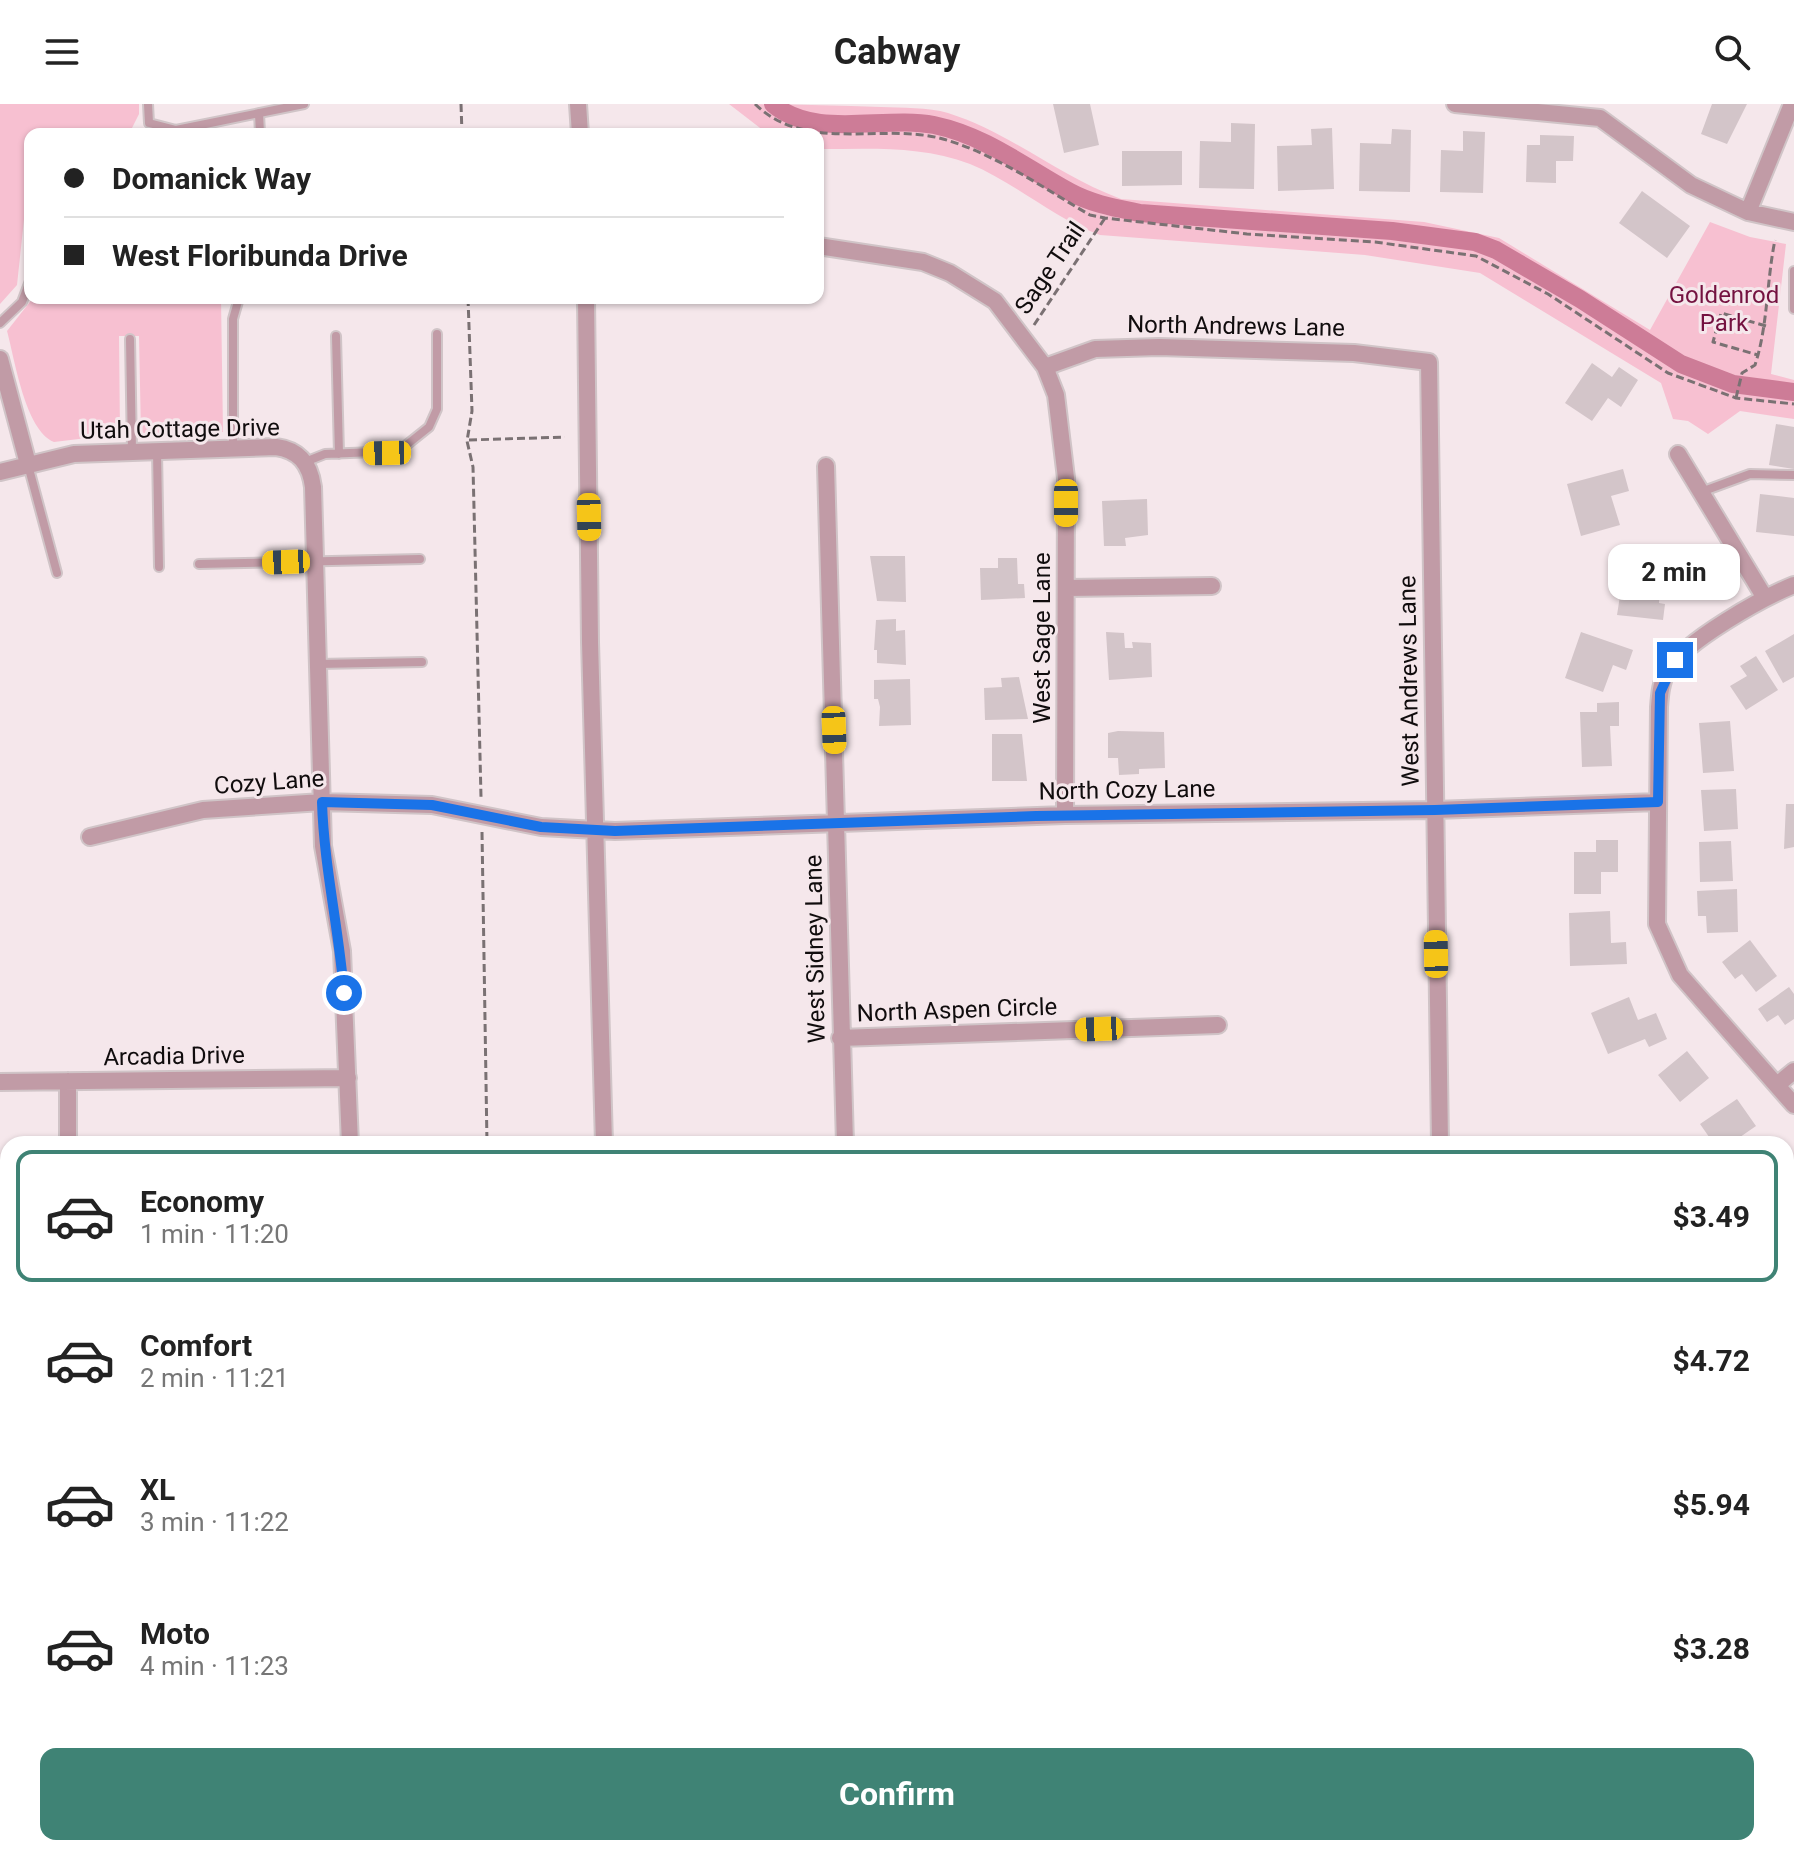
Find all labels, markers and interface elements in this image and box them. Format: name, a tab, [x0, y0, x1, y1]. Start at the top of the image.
icon: menu	[40, 30, 84, 74]
icon: search	[1710, 30, 1754, 74]
text: Cabway	[834, 31, 960, 73]
text: Domanick Way	[112, 161, 311, 196]
street label: Sage Trail	[1009, 217, 1091, 319]
text: West Floribunda Drive	[112, 238, 408, 273]
park label: Goldenrod Park	[1669, 281, 1779, 337]
street label: North Andrews Lane	[1127, 310, 1345, 342]
street label: Utah Cottage Drive	[80, 413, 280, 445]
car	[363, 441, 411, 465]
car	[1054, 479, 1078, 527]
car	[577, 493, 601, 541]
callout: 2 min	[1609, 544, 1741, 600]
car	[262, 549, 310, 575]
street label: West Sage Lane	[1028, 552, 1056, 724]
text: 2 min	[1641, 557, 1707, 587]
street label: West Andrews Lane	[1393, 575, 1425, 787]
route end	[1657, 642, 1693, 678]
car	[821, 706, 847, 754]
street label: Cozy Lane	[213, 764, 325, 800]
street label: North Cozy Lane	[1038, 774, 1216, 806]
street label: West Sidney Lane	[799, 854, 831, 1044]
car	[1424, 930, 1448, 978]
route start	[326, 975, 362, 1011]
street label: North Aspen Circle	[856, 993, 1058, 1027]
car	[1075, 1016, 1123, 1042]
street label: Arcadia Drive	[103, 1041, 245, 1071]
icon: car	[44, 1180, 116, 1252]
text: Economy	[140, 1184, 264, 1219]
text: $3.49	[1672, 1199, 1750, 1234]
text: 1 min · 11:20	[140, 1219, 289, 1249]
icon: car	[44, 1324, 116, 1396]
text: Comfort	[140, 1328, 252, 1363]
text: $4.72	[1672, 1343, 1750, 1378]
text: 2 min · 11:21	[140, 1363, 289, 1393]
icon: car	[44, 1468, 116, 1540]
text: XL	[140, 1472, 175, 1507]
text: $5.94	[1672, 1487, 1750, 1522]
text: 3 min · 11:22	[140, 1507, 289, 1537]
icon: car	[44, 1612, 116, 1684]
text: Moto	[140, 1616, 210, 1651]
text: $3.28	[1672, 1631, 1750, 1666]
text: 4 min · 11:23	[140, 1651, 289, 1681]
button: Confirm	[40, 1748, 1754, 1840]

